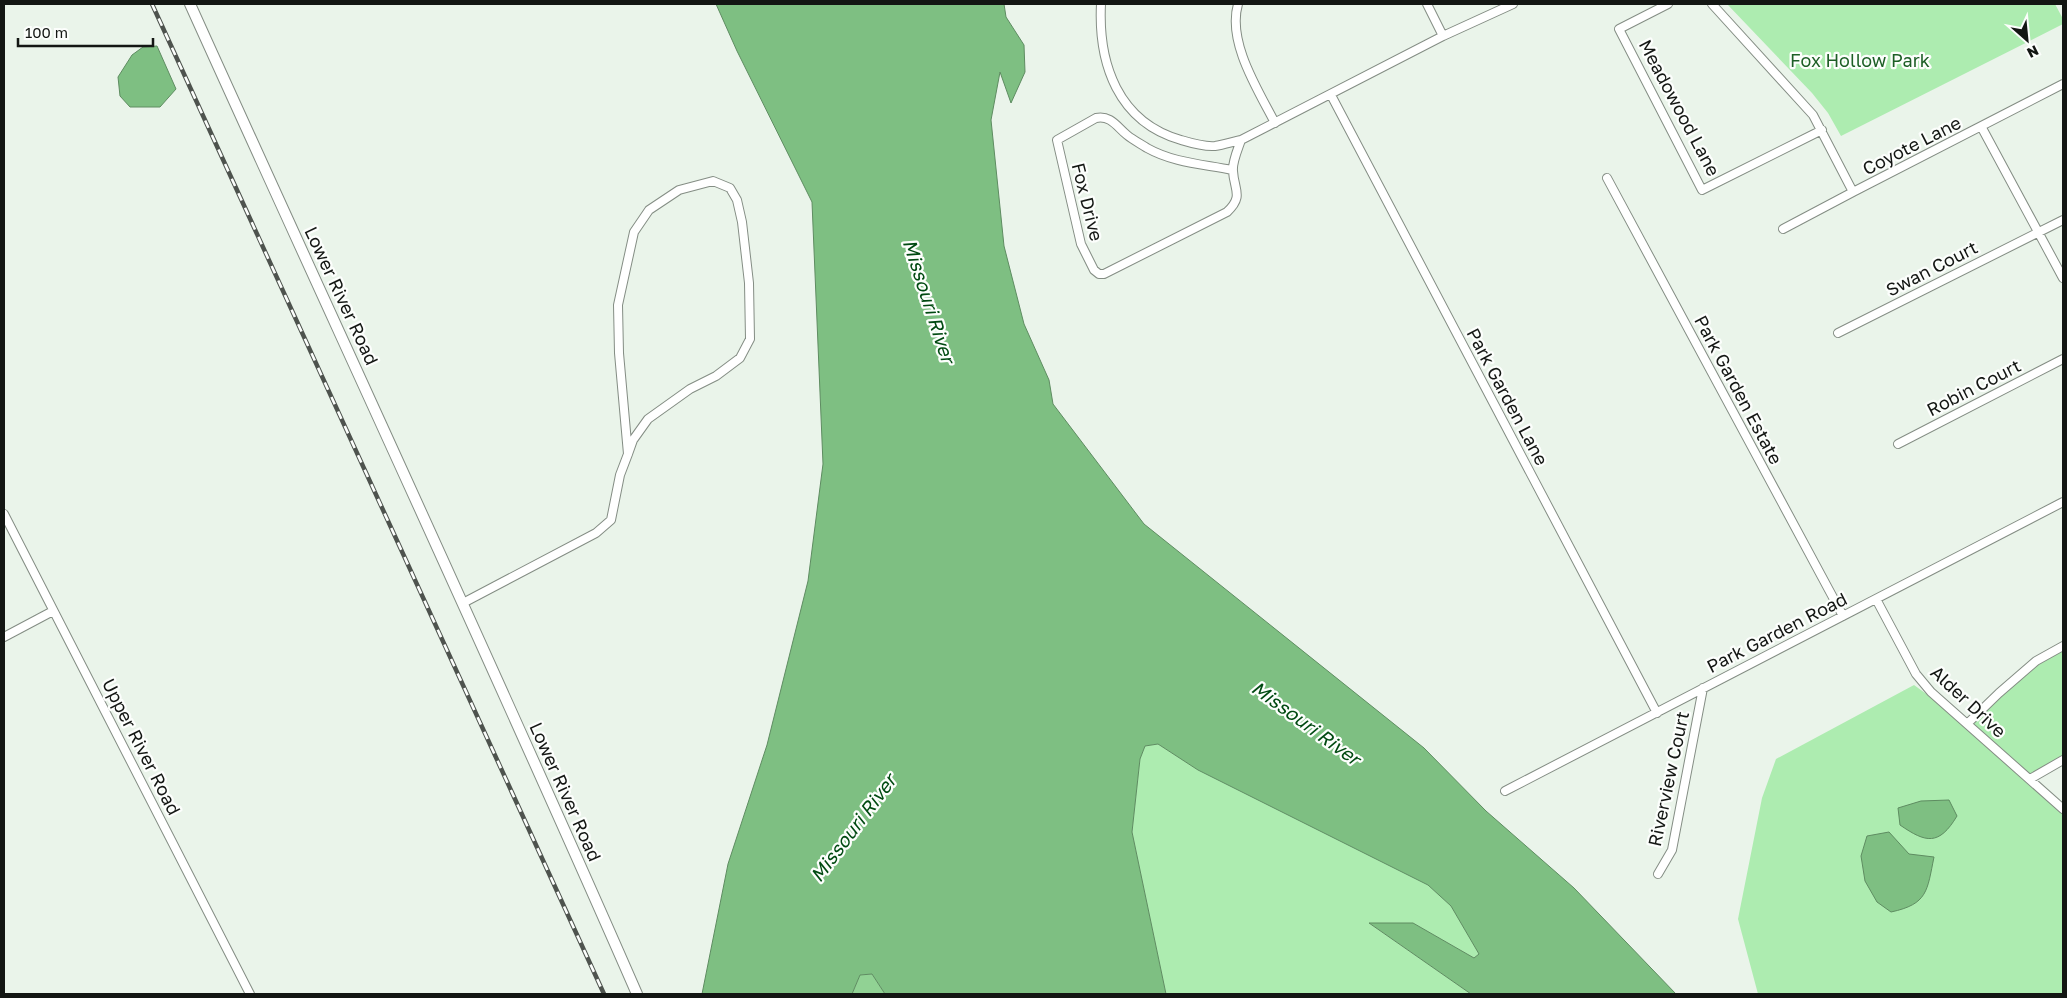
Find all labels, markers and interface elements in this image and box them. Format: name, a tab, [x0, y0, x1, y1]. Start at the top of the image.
scale bar	[18, 15, 152, 47]
north arrow	[2002, 15, 2052, 65]
text: 100 m	[25, 23, 68, 41]
street label: Meadowood Lane	[1635, 35, 1725, 180]
text: N	[2025, 42, 2042, 62]
park label: Fox Hollow Park	[1790, 49, 1930, 71]
street label: Coyote Lane	[1859, 111, 1964, 179]
street label: Fox Drive	[1068, 160, 1108, 243]
street label: Lower River Road	[300, 223, 384, 368]
water label: Missouri River	[899, 236, 961, 368]
street label: Swan Court	[1882, 236, 1981, 301]
street label: Park Garden Estate	[1690, 311, 1787, 468]
street label: Park Garden Lane	[1462, 324, 1553, 469]
street label: Robin Court	[1923, 354, 2024, 420]
street label: Park Garden Road	[1703, 587, 1850, 677]
street label: Alder Drive	[1926, 661, 2011, 742]
street label: Upper River Road	[98, 675, 186, 818]
water label: Missouri River	[1248, 676, 1367, 771]
street label: Riverview Court	[1643, 709, 1693, 848]
street label: Lower River Road	[525, 719, 606, 865]
water label: Missouri River	[805, 767, 902, 886]

